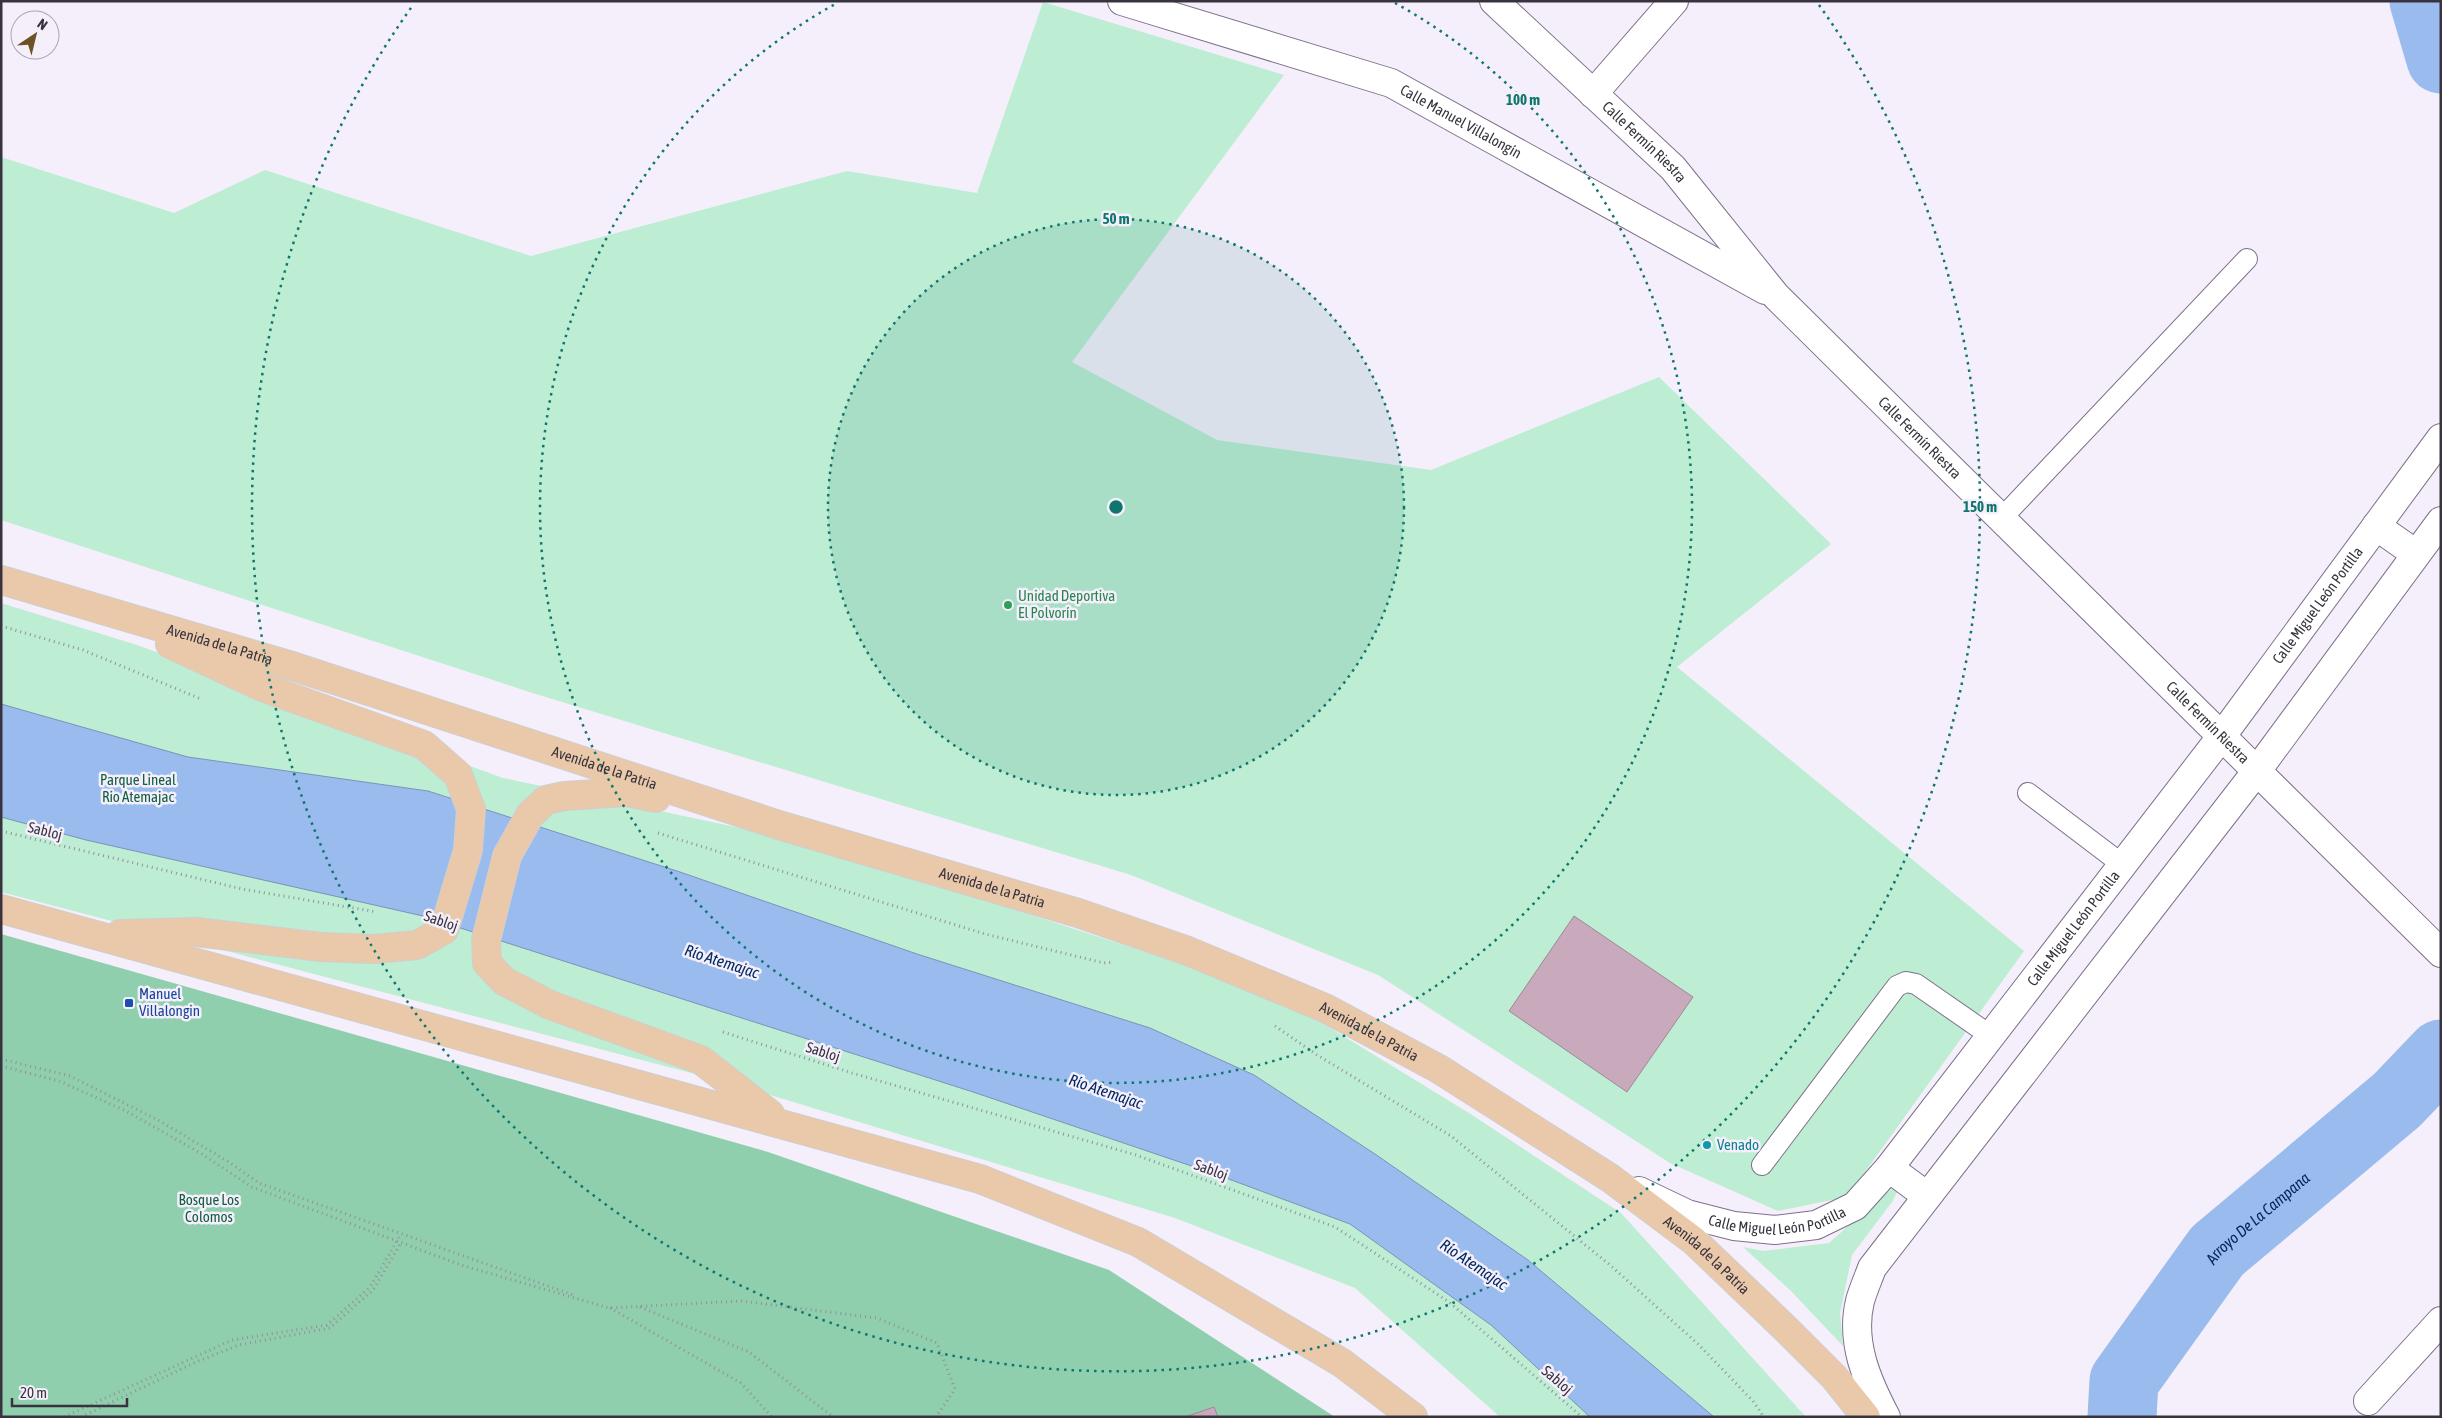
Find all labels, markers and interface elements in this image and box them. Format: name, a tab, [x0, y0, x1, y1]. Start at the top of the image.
north arrow	[10, 10, 60, 60]
text: N	[34, 15, 50, 33]
street label: Calle Manuel Villalongín	[1397, 81, 1525, 162]
text: 100 m	[1506, 91, 1540, 108]
street label: Calle Fermín Riestra	[1599, 98, 1690, 185]
text: 50 m	[1103, 210, 1130, 227]
street label: Calle Fermín Riestra	[1875, 393, 1965, 482]
centre of rings	[1107, 498, 1125, 516]
text: 150 m	[1963, 498, 1997, 515]
street label: Calle Miguel León Portilla	[2269, 543, 2366, 667]
place label: Unidad Deportiva El Polvorín	[1018, 587, 1115, 621]
marker: Unidad Deportiva El Polvorín	[1002, 599, 1014, 611]
street label: Avenida de la Patria	[165, 620, 275, 668]
street label: Calle Fermín Riestra	[2163, 678, 2253, 767]
street label: Avenida de la Patria	[550, 742, 659, 793]
park label: Parque Lineal Rio Atemajac	[100, 771, 176, 805]
street label: Sabloj	[26, 818, 64, 843]
street label: Avenida de la Patria	[937, 864, 1047, 911]
street label: Calle Miguel León Portilla	[2023, 867, 2123, 989]
street label: Sabloj	[422, 907, 460, 934]
water label: Río Atemajac	[682, 941, 762, 983]
place label: Manuel Villalongin	[139, 985, 200, 1019]
marker: Manuel Villalongin	[123, 997, 135, 1009]
street label: Avenida de la Patria	[1317, 998, 1421, 1064]
street label: Sabloj	[804, 1038, 842, 1065]
water label: Río Atemajac	[1066, 1070, 1146, 1113]
place label: Venado	[1717, 1136, 1759, 1153]
marker: Venado	[1701, 1139, 1713, 1151]
street label: Sabloj	[1192, 1156, 1230, 1183]
water label: Arroyo De La Campana	[2201, 1168, 2313, 1268]
park label: Bosque Los Colomos	[179, 1191, 239, 1225]
street label: Calle Miguel León Portilla	[1707, 1203, 1848, 1238]
street label: Avenida de la Patria	[1660, 1212, 1753, 1298]
water label: Río Atemajac	[1437, 1235, 1512, 1294]
street label: Sabloj	[1539, 1362, 1576, 1397]
scale bar	[12, 1376, 128, 1408]
text: 20 m	[20, 1384, 47, 1401]

